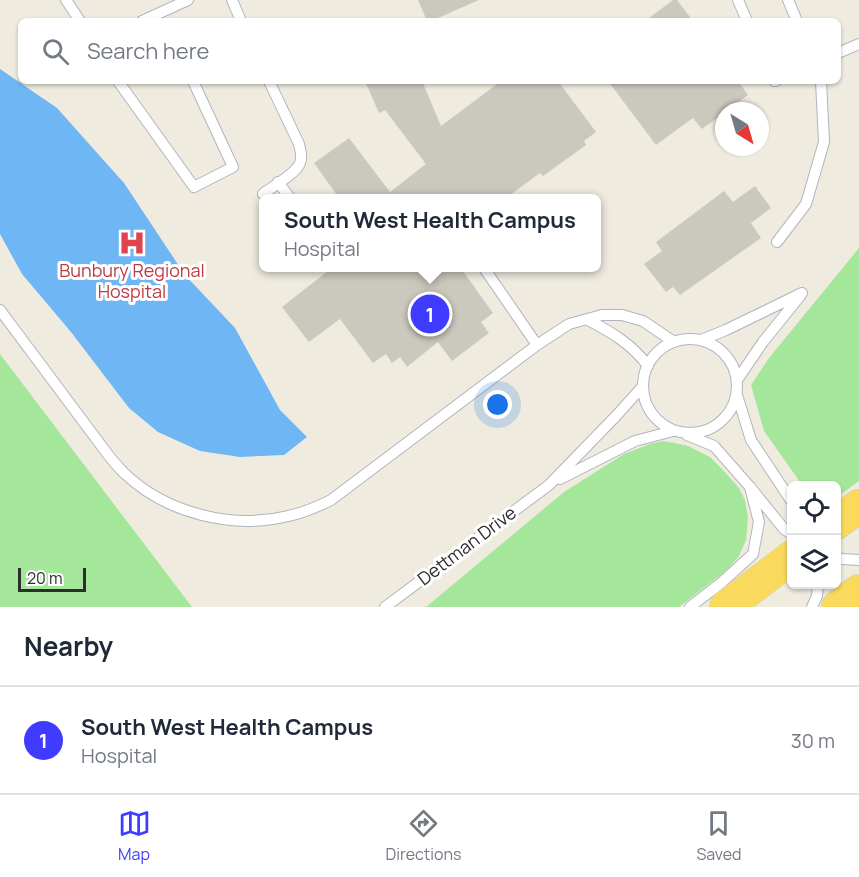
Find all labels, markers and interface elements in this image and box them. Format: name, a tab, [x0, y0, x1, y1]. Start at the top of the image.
search box	[18, 18, 841, 84]
icon: search	[39, 35, 72, 68]
text: Search here	[87, 36, 209, 66]
north arrow	[715, 102, 769, 156]
popup	[259, 194, 601, 272]
text: South West Health Campus	[284, 205, 576, 235]
hospital icon: Bunbury Regional Hospital	[117, 228, 147, 258]
text: Hospital	[284, 235, 360, 262]
place label: Bunbury Regional Hospital	[59, 258, 205, 303]
pin: 1	[410, 292, 450, 336]
your location	[483, 390, 512, 419]
map controls	[787, 481, 841, 589]
button: locate	[787, 481, 841, 535]
street label: Dettman Drive	[412, 500, 521, 590]
button: layers	[787, 535, 841, 589]
scale bar	[18, 565, 86, 592]
text: 20 m	[27, 567, 63, 589]
text: Nearby	[24, 628, 113, 664]
text: South West Health Campus	[81, 712, 373, 742]
text: 1	[39, 727, 48, 754]
text: 30 m	[791, 727, 835, 754]
text: Hospital	[81, 742, 157, 769]
tab: Map	[118, 807, 151, 865]
tab: Directions	[386, 807, 461, 865]
tab: Saved	[696, 807, 741, 865]

